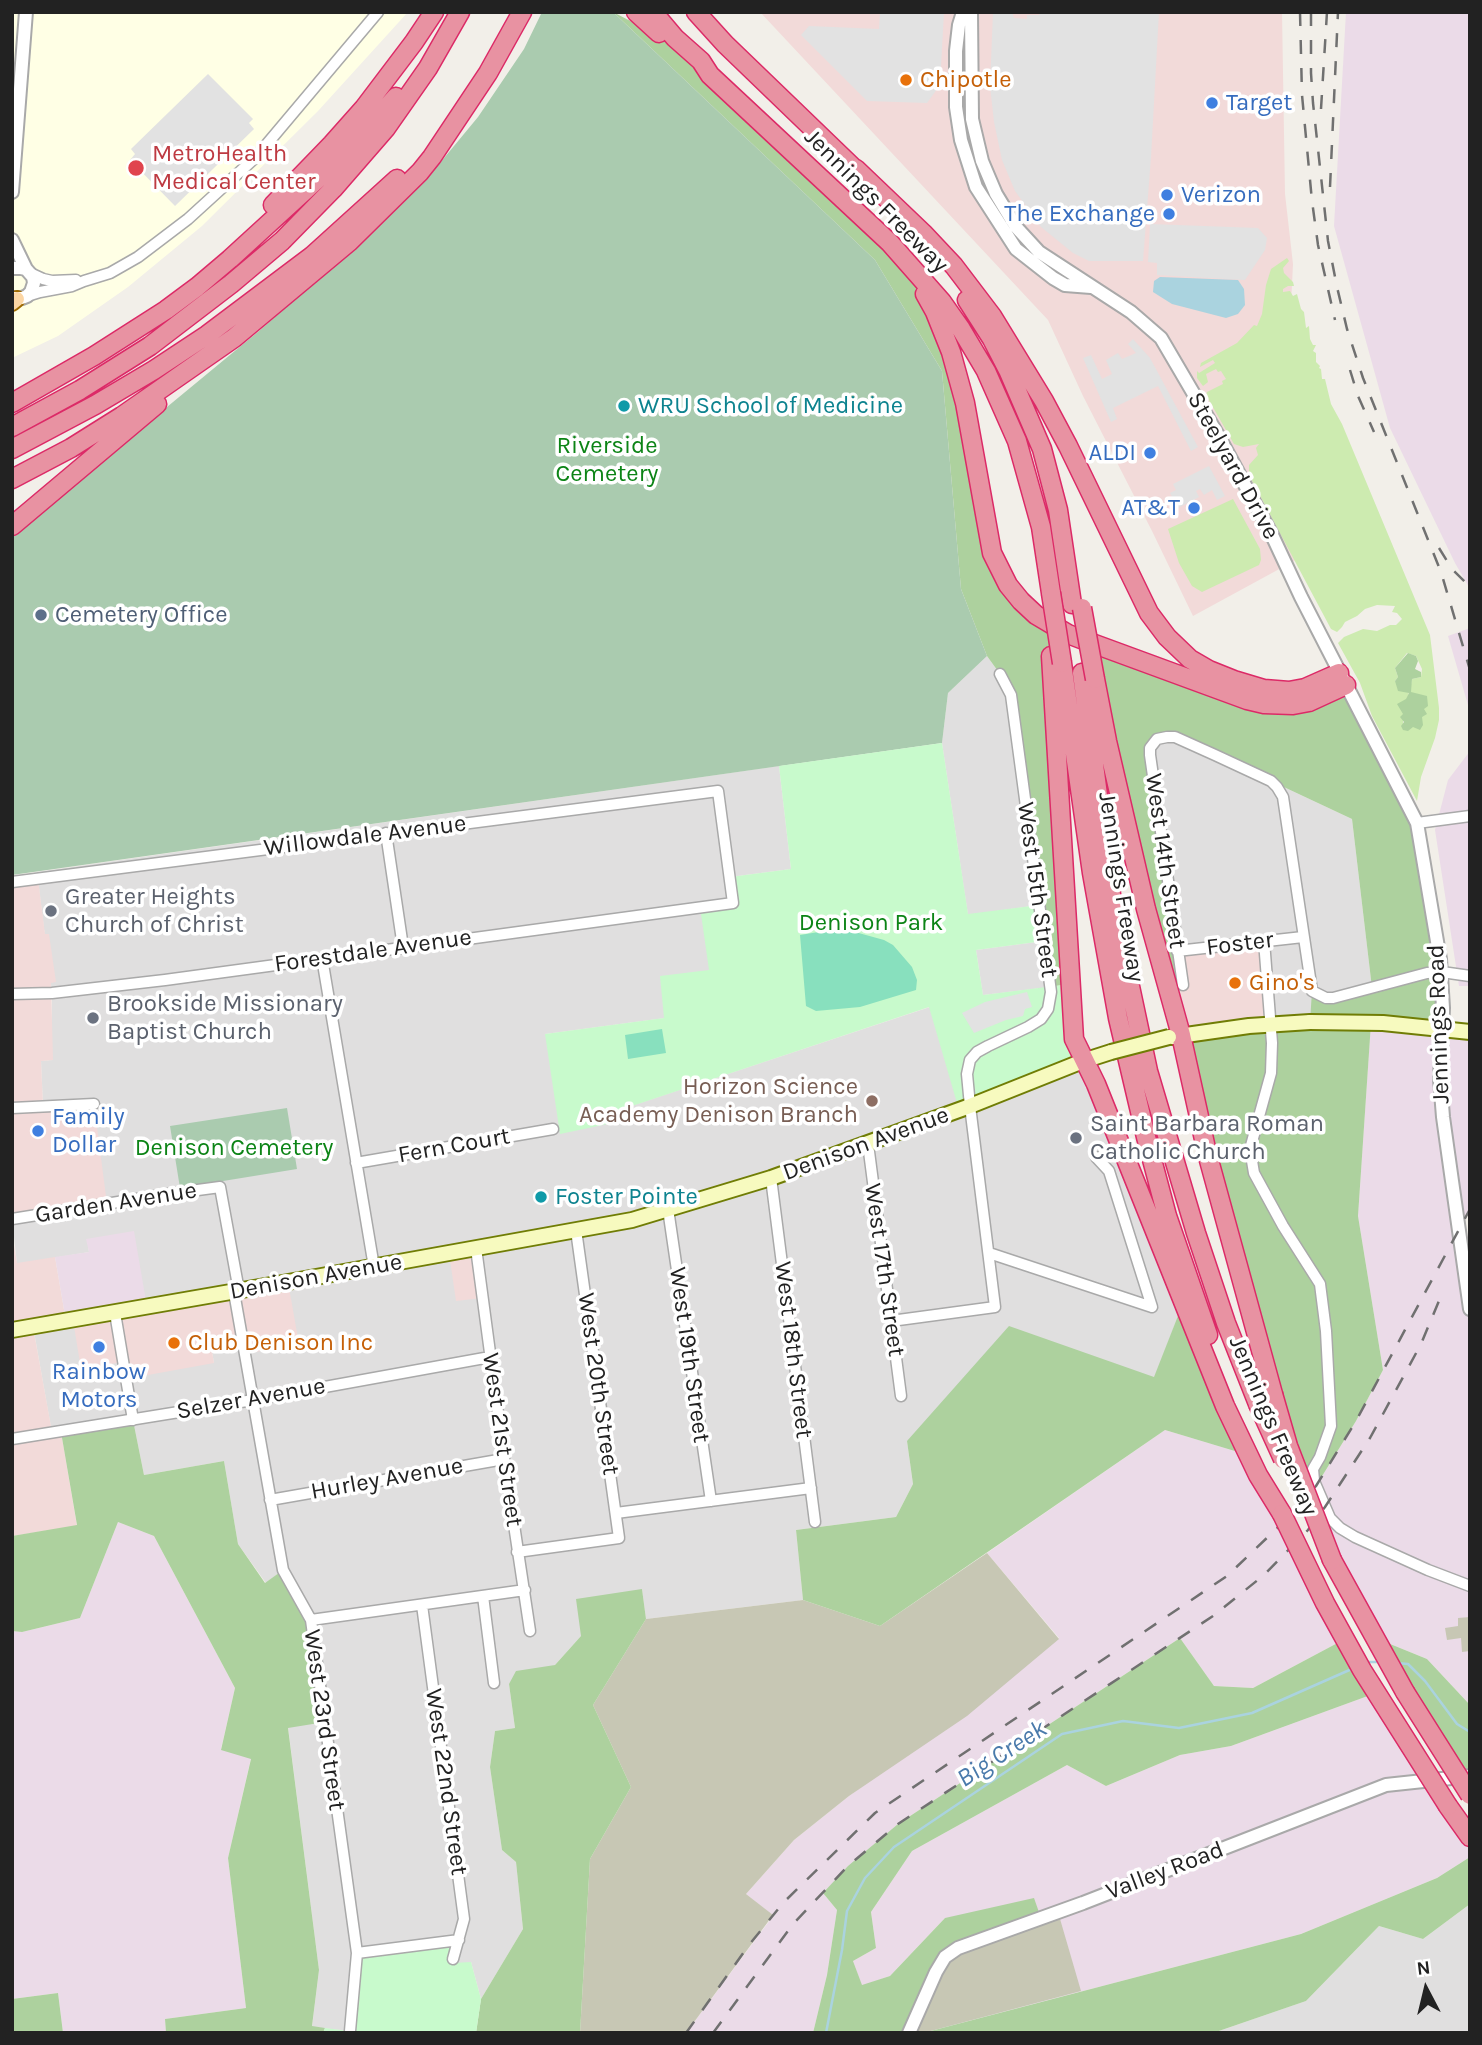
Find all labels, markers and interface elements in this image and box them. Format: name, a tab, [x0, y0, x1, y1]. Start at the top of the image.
place label: Chipotle	[920, 66, 1012, 94]
marker: Chipotle	[898, 72, 914, 88]
place label: Target	[1226, 89, 1292, 117]
marker: Target	[1204, 95, 1220, 111]
street label: Jennings Freeway	[798, 123, 954, 279]
place label: MetroHealth Medical Center	[152, 140, 316, 196]
marker: MetroHealth Medical Center	[126, 158, 146, 178]
place label: Verizon	[1181, 181, 1261, 209]
marker: Verizon	[1159, 187, 1175, 203]
place label: The Exchange	[1004, 200, 1155, 228]
marker: The Exchange	[1161, 206, 1177, 222]
street label: Steelyard Drive	[1181, 387, 1285, 545]
place label: WRU School of Medicine	[638, 392, 903, 420]
marker: WRU School of Medicine	[616, 398, 632, 414]
park label: Riverside Cemetery	[555, 432, 659, 488]
place label: ALDI	[1088, 439, 1136, 467]
marker: ALDI	[1142, 445, 1158, 461]
place label: AT&T	[1121, 494, 1180, 522]
marker: AT&T	[1186, 500, 1202, 516]
place label: Cemetery Office	[55, 601, 228, 629]
marker: Cemetery Office	[33, 607, 49, 623]
street label: West 14th Street	[1138, 771, 1192, 951]
street label: Jennings Freeway	[1092, 790, 1150, 984]
street label: West 15th Street	[1010, 800, 1064, 980]
street label: Willowdale Avenue	[262, 809, 468, 863]
place label: Greater Heights Church of Christ	[65, 883, 244, 939]
marker: Greater Heights Church of Christ	[43, 903, 59, 919]
park label: Denison Park	[799, 909, 943, 937]
street label: Forestdale Avenue	[273, 923, 473, 979]
street label: Foster	[1205, 926, 1275, 962]
street label: Jennings Road	[1422, 944, 1456, 1104]
place label: Gino's	[1249, 969, 1315, 997]
marker: Gino's	[1227, 975, 1243, 991]
place label: Brookside Missionary Baptist Church	[107, 990, 343, 1046]
marker: Brookside Missionary Baptist Church	[85, 1010, 101, 1026]
place label: Horizon Science Academy Denison Branch	[579, 1073, 858, 1129]
marker: Horizon Science Academy Denison Branch	[864, 1093, 880, 1109]
street label: Denison Avenue	[779, 1101, 953, 1187]
place label: Family Dollar	[52, 1103, 125, 1159]
place label: Saint Barbara Roman Catholic Church	[1090, 1110, 1324, 1166]
street label: Fern Court	[396, 1122, 512, 1170]
marker: Family Dollar	[30, 1123, 46, 1139]
marker: Saint Barbara Roman Catholic Church	[1068, 1130, 1084, 1146]
park label: Denison Cemetery	[135, 1134, 333, 1162]
street label: Garden Avenue	[33, 1176, 199, 1230]
street label: West 17th Street	[858, 1182, 910, 1358]
place label: Foster Pointe	[555, 1183, 698, 1211]
marker: Foster Pointe	[533, 1189, 549, 1205]
street label: Denison Avenue	[227, 1248, 405, 1306]
street label: West 18th Street	[768, 1260, 818, 1440]
street label: West 19th Street	[662, 1265, 716, 1445]
street label: West 20th Street	[571, 1291, 625, 1477]
place label: Club Denison Inc	[188, 1329, 373, 1357]
street label: Jennings Freeway	[1222, 1332, 1324, 1520]
marker: Club Denison Inc	[166, 1335, 182, 1351]
marker: Rainbow Motors	[91, 1339, 107, 1355]
street label: West 21st Street	[476, 1351, 528, 1529]
place label: Rainbow Motors	[52, 1358, 146, 1414]
street label: Selzer Avenue	[174, 1372, 328, 1426]
street label: Hurley Avenue	[309, 1451, 465, 1507]
street label: West 23rd Street	[297, 1627, 351, 1813]
street label: West 22nd Street	[419, 1687, 473, 1877]
water label: Big Creek	[951, 1713, 1053, 1795]
street label: Valley Road	[1102, 1835, 1228, 1907]
north arrow	[1391, 1954, 1461, 2024]
text: N	[1415, 1956, 1432, 1980]

